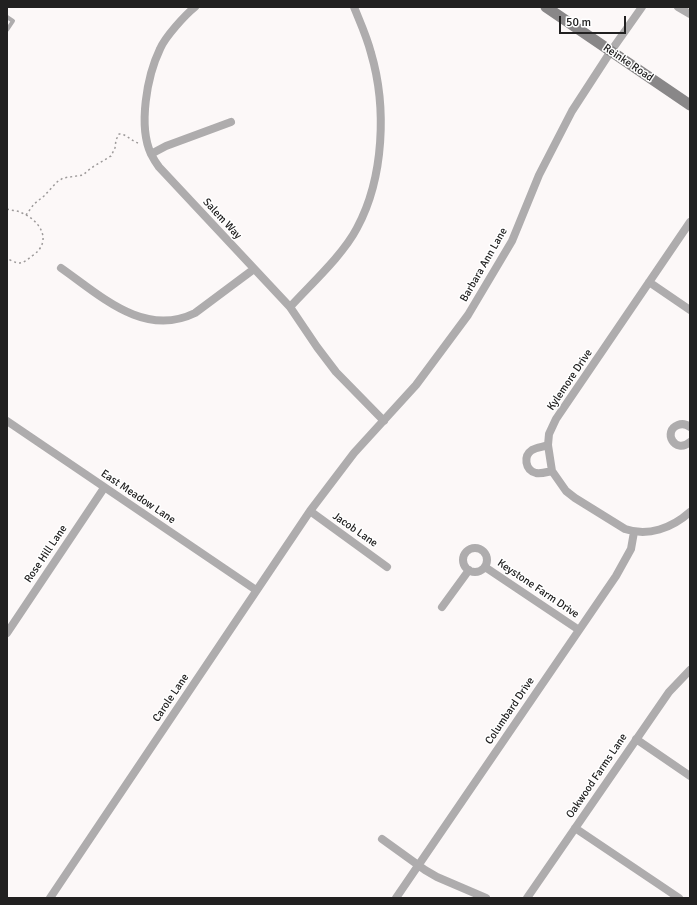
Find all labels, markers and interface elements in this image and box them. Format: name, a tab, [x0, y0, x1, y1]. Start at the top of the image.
scale bar	[561, 8, 628, 34]
text: 50 m	[566, 15, 591, 30]
street label: Reinke Road	[600, 41, 656, 85]
street label: Salem Way	[200, 196, 244, 242]
street label: Barbara Ann Lane	[457, 226, 511, 304]
street label: Kylemore Drive	[545, 347, 595, 413]
street label: East Meadow Lane	[98, 467, 178, 527]
street label: Jacob Lane	[330, 510, 380, 550]
street label: Rose Hill Lane	[22, 523, 70, 585]
street label: Keystone Farm Drive	[495, 557, 581, 621]
street label: Carole Lane	[150, 671, 192, 725]
street label: Columbard Drive	[483, 675, 537, 747]
street label: Oakwood Farms Lane	[564, 731, 630, 821]

